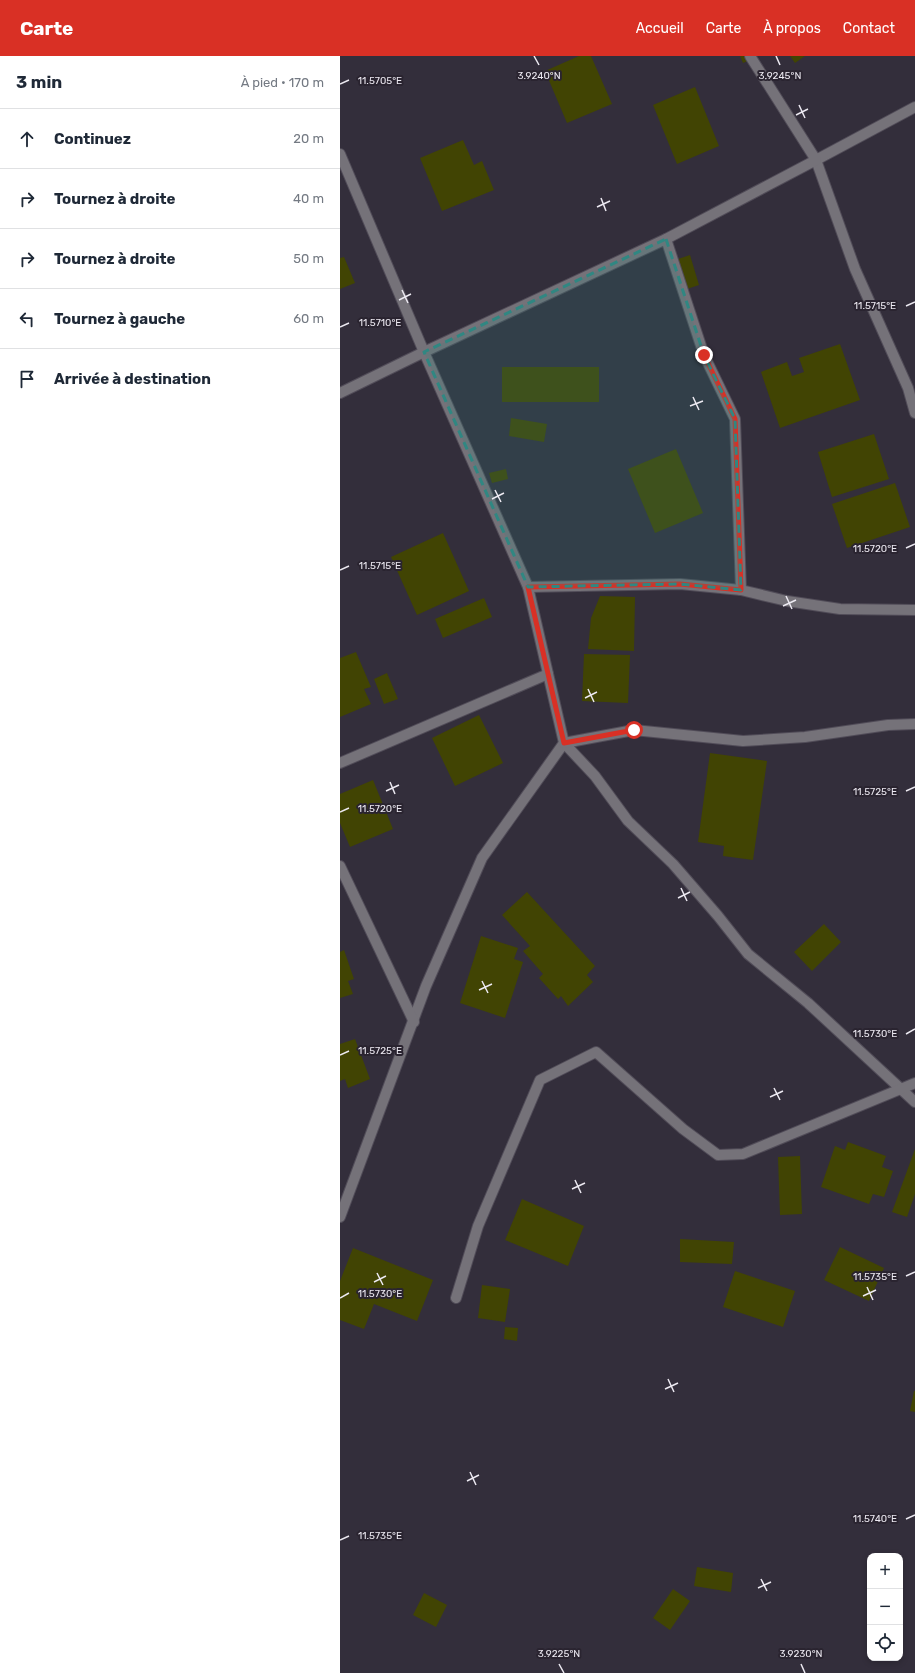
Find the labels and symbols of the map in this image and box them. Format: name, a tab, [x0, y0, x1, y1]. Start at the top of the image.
text: 3.9240°N	[517, 70, 561, 82]
text: 3.9245°N	[759, 70, 801, 82]
text: 11.5705°E	[358, 75, 402, 87]
text: 11.5715°E	[854, 300, 896, 312]
text: 11.5710°E	[359, 317, 401, 329]
route end	[695, 346, 713, 364]
text: 11.5720°E	[853, 543, 897, 555]
text: 11.5715°E	[359, 560, 401, 572]
route start	[625, 721, 643, 739]
text: 11.5725°E	[853, 786, 897, 798]
text: 11.5720°E	[358, 803, 402, 815]
text: 11.5730°E	[853, 1028, 897, 1040]
text: 11.5725°E	[358, 1045, 402, 1057]
text: 11.5735°E	[853, 1271, 897, 1283]
text: 11.5730°E	[358, 1288, 402, 1300]
text: 11.5740°E	[853, 1513, 897, 1525]
text: 11.5735°E	[358, 1530, 402, 1542]
text: 3.9225°N	[538, 1648, 580, 1660]
text: 3.9230°N	[779, 1648, 823, 1660]

